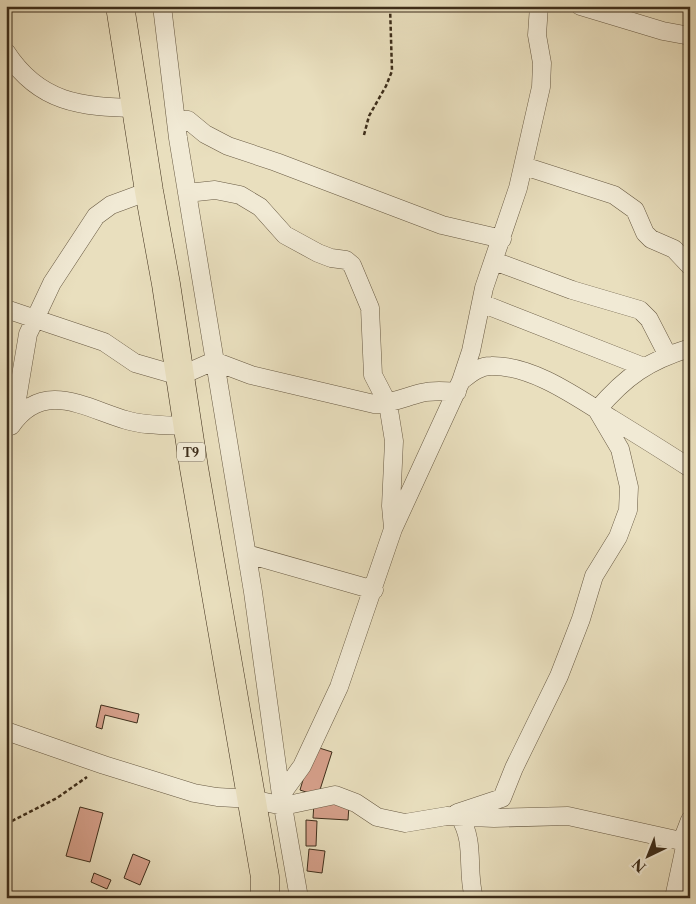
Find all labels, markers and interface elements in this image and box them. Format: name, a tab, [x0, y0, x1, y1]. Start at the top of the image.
road number: T9	[177, 442, 205, 462]
north arrow	[624, 832, 674, 882]
text: N	[629, 855, 650, 876]

